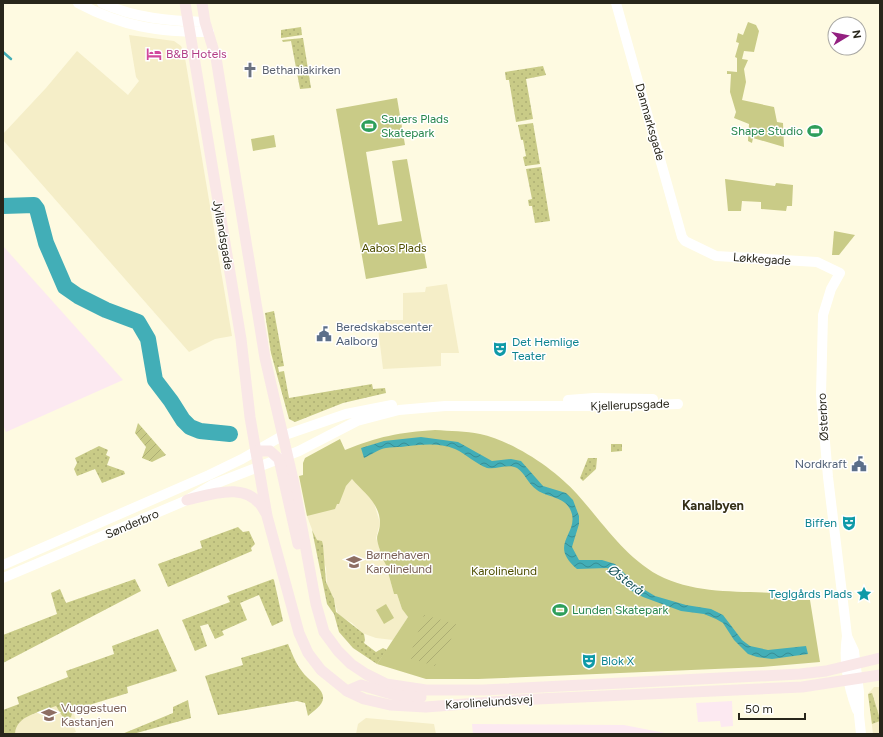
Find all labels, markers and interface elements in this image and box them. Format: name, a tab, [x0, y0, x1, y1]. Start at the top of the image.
north arrow	[827, 16, 867, 56]
text: N	[849, 29, 863, 40]
hotel icon: B&B Hotels	[145, 45, 163, 63]
place label: B&B Hotels	[166, 47, 227, 61]
church icon: Bethaniakirken	[241, 61, 259, 79]
place label: Bethaniakirken	[262, 63, 341, 77]
street label: Danmarksgade	[632, 82, 668, 163]
place label: Sauers Plads Skatepark	[381, 112, 449, 140]
sports icon: Sauers Plads Skatepark	[360, 117, 378, 135]
sports icon: Shape Studio	[806, 122, 824, 140]
place label: Shape Studio	[731, 124, 803, 138]
street label: Jyllandsgade	[210, 199, 236, 271]
park label: Aabos Plads	[361, 241, 427, 255]
street label: Løkkegade	[733, 250, 792, 268]
place label: Beredskabscenter Aalborg	[336, 320, 432, 348]
public building icon: Beredskabscenter Aalborg	[315, 325, 333, 343]
place label: Det Hemlige Teater	[512, 335, 580, 363]
theatre icon: Det Hemlige Teater	[491, 340, 509, 358]
street label: Østerbro	[815, 393, 831, 441]
street label: Kjellerupsgade	[590, 397, 670, 413]
public building icon: Nordkraft	[850, 455, 868, 473]
place label: Nordkraft	[795, 457, 847, 471]
district label: Kanalbyen	[682, 498, 744, 513]
street label: Sønderbro	[103, 506, 161, 542]
theatre icon: Biffen	[840, 514, 858, 532]
place label: Biffen	[805, 516, 837, 530]
place label: Børnehaven Karolinelund	[366, 548, 432, 576]
school or university icon: Børnehaven Karolinelund	[345, 553, 363, 571]
water label: Østerå	[604, 561, 647, 598]
park label: Karolinelund	[471, 564, 537, 578]
place icon: Teglgårds Plads	[855, 585, 873, 603]
place label: Teglgårds Plads	[769, 587, 852, 601]
sports icon: Lunden Skatepark	[551, 601, 569, 619]
place label: Lunden Skatepark	[572, 603, 668, 617]
theatre icon: Blok X	[580, 652, 598, 670]
place label: Blok X	[601, 654, 635, 668]
street label: Karolinelundsvej	[445, 692, 533, 712]
scale bar	[739, 695, 805, 721]
place label: Vuggestuen Kastanjen	[61, 701, 127, 729]
text: 50 m	[745, 702, 773, 716]
school or university icon: Vuggestuen Kastanjen	[40, 706, 58, 724]

